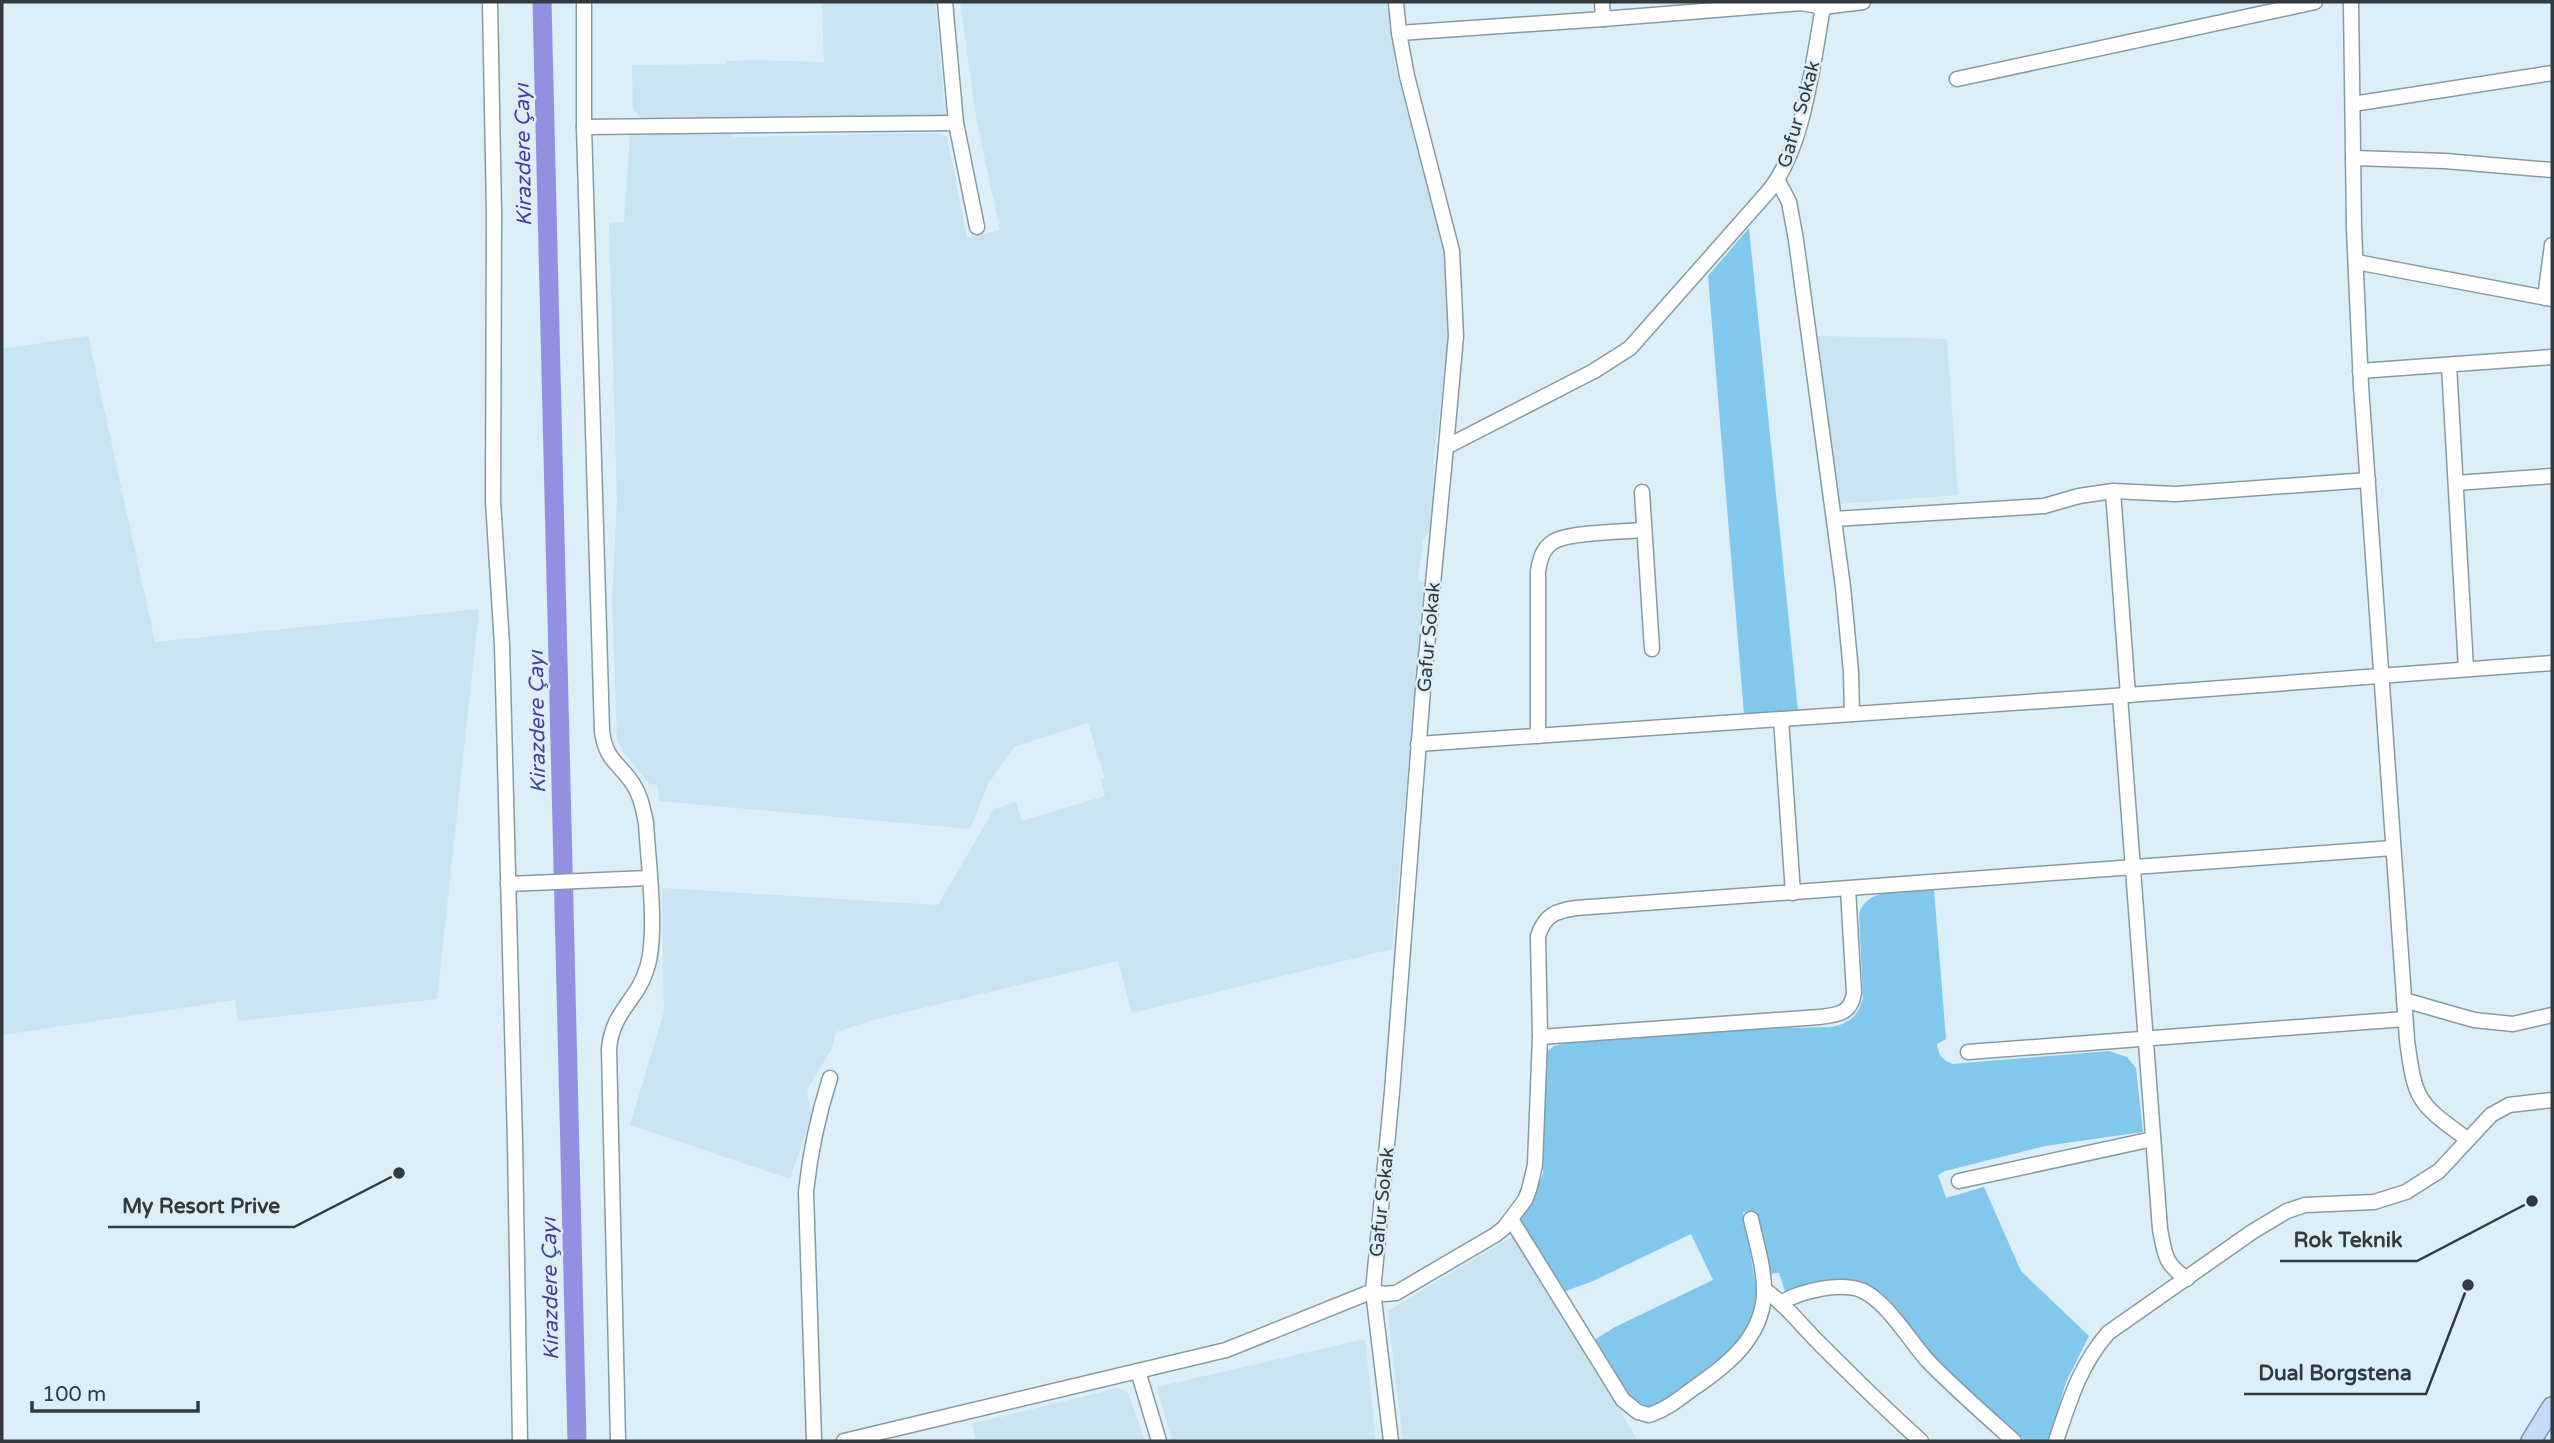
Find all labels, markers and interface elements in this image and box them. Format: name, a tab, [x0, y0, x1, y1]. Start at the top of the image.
street label: Gafur Sokak	[1773, 58, 1825, 170]
water label: Kirazdere Çayı	[510, 82, 537, 226]
street label: Gafur Sokak	[1413, 581, 1445, 693]
water label: Kirazdere Çayı	[524, 649, 551, 793]
street label: Gafur Sokak	[1365, 1146, 1399, 1258]
callout: My Resort Prive	[108, 1185, 294, 1227]
text: My Resort Prive	[122, 1194, 280, 1219]
water label: Kirazdere Çayı	[537, 1216, 564, 1360]
callout: Rok Teknik	[2280, 1219, 2417, 1261]
text: Rok Teknik	[2294, 1228, 2403, 1253]
callout: Dual Borgstena	[2244, 1352, 2426, 1394]
text: Dual Borgstena	[2258, 1361, 2412, 1386]
scale bar	[32, 1370, 198, 1414]
text: 100 m	[42, 1382, 106, 1407]

